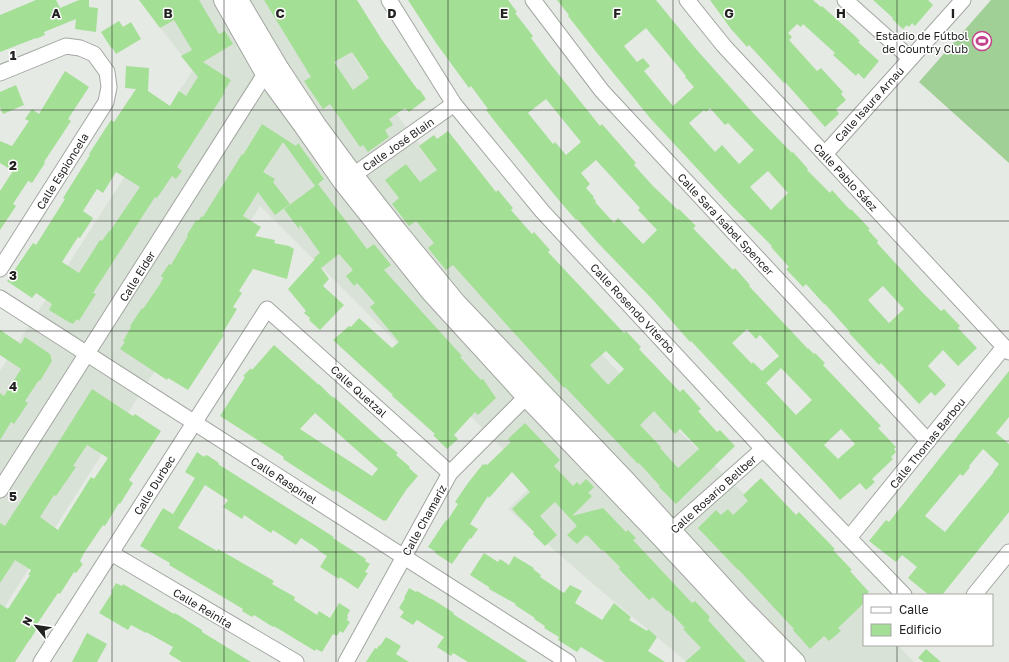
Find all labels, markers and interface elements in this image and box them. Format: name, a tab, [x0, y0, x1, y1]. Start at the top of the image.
text: A	[51, 5, 61, 21]
text: B	[163, 5, 173, 21]
text: C	[275, 5, 285, 21]
text: D	[387, 5, 397, 21]
text: E	[500, 5, 508, 21]
text: F	[613, 5, 621, 21]
text: G	[724, 5, 734, 21]
text: H	[836, 5, 846, 21]
text: I	[951, 5, 955, 21]
place label: Estadio de Fútbol de Country Club	[875, 29, 968, 55]
sports icon: Estadio de Fútbol de Country Club	[971, 30, 993, 52]
text: 1	[10, 47, 17, 63]
street label: Calle Isaura Arnau	[832, 64, 906, 144]
street label: Calle José Blain	[360, 115, 436, 173]
street label: Calle Espioncela	[33, 130, 91, 212]
street label: Calle Pablo Sáez	[811, 140, 881, 214]
text: 2	[9, 157, 17, 173]
street label: Calle Sara Isabel Spencer	[675, 170, 777, 278]
street label: Calle Eider	[116, 248, 158, 304]
street label: Calle Rosendo Viterbo	[588, 261, 678, 356]
text: 3	[9, 267, 17, 283]
street label: Calle Quetzal	[328, 362, 390, 420]
text: 4	[9, 378, 17, 394]
street label: Calle Thomas Barbou	[887, 395, 967, 491]
street label: Calle Rosario Bellber	[668, 452, 759, 536]
street label: Calle Durbec	[131, 453, 177, 517]
street label: Calle Raspinel	[249, 454, 320, 506]
street label: Calle Chamariz	[399, 482, 449, 558]
text: 5	[9, 488, 17, 504]
street label: Calle Reinita	[171, 585, 235, 631]
legend	[863, 594, 993, 646]
text: Calle	[899, 602, 929, 617]
north arrow	[16, 606, 56, 646]
text: N	[19, 614, 35, 628]
text: Edificio	[899, 622, 941, 637]

